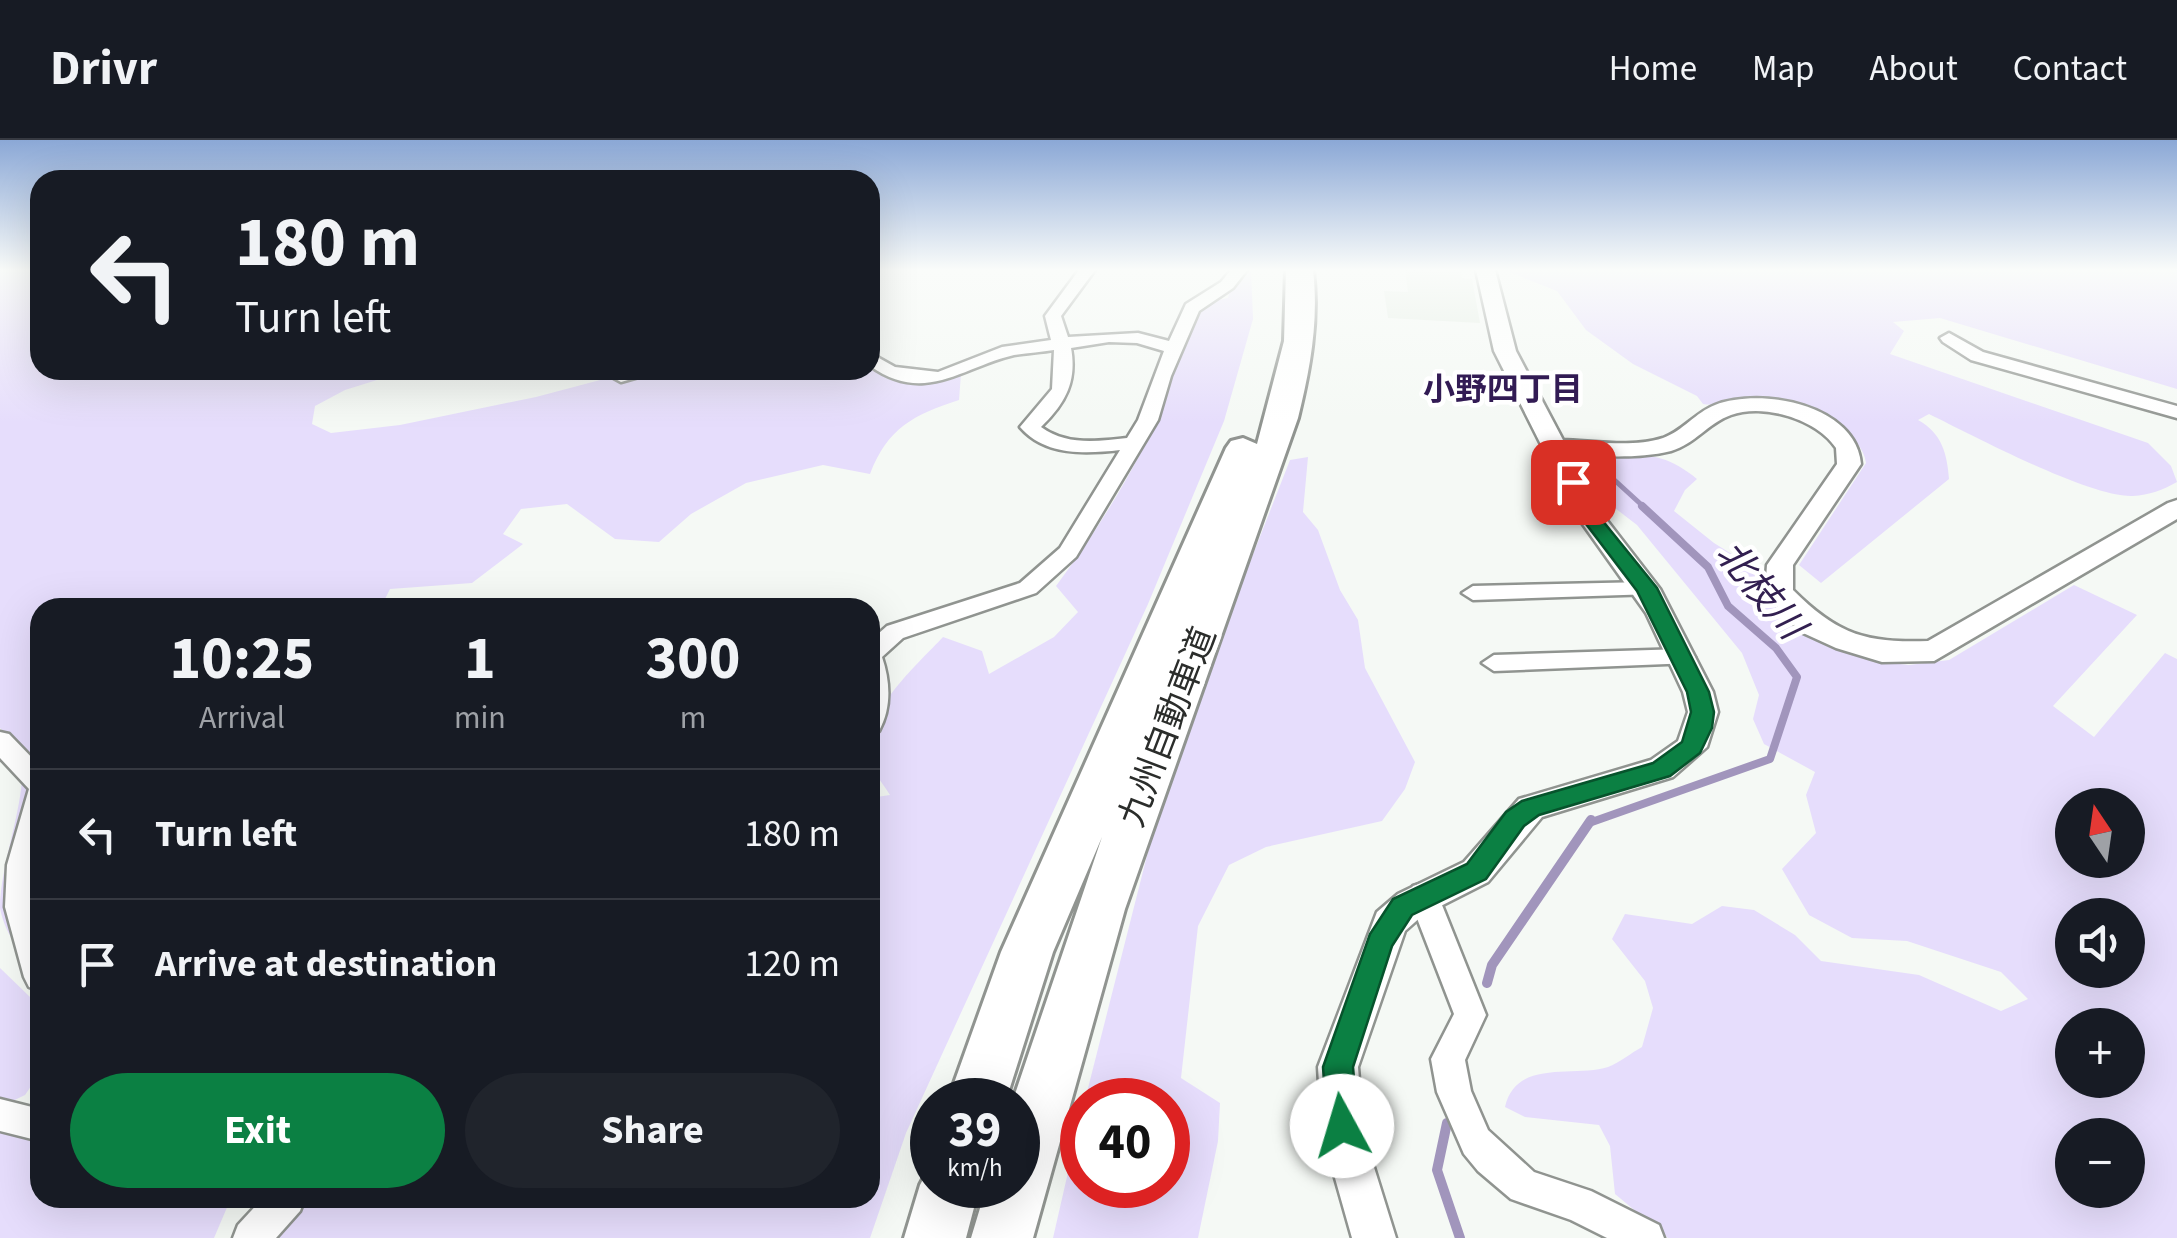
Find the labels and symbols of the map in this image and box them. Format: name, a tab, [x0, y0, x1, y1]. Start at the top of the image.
district label: 小野四丁目	[1423, 367, 1583, 413]
pin	[1531, 440, 1616, 525]
water label: 北枝川	[1703, 529, 1820, 654]
street label: 九州自動車道	[1107, 620, 1229, 834]
north arrow	[2055, 788, 2145, 878]
position arrow	[1290, 1074, 1394, 1178]
speed limit sign: 40	[1060, 1078, 1190, 1208]

